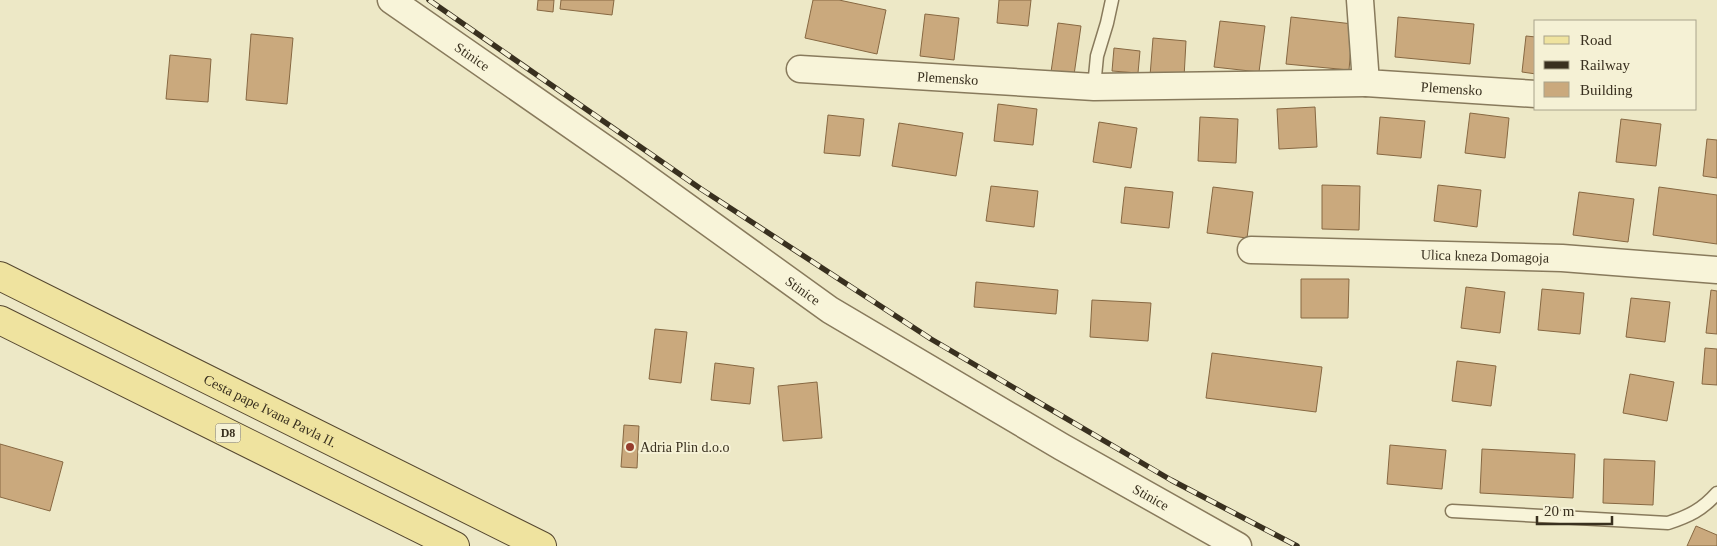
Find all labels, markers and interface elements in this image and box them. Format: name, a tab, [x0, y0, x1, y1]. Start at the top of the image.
legend	[1534, 20, 1697, 110]
text: Road	[1580, 32, 1612, 48]
street label: Stinice	[452, 39, 493, 74]
text: Railway	[1580, 57, 1630, 73]
street label: Plemensko	[917, 69, 979, 87]
street label: Plemensko	[1420, 79, 1483, 98]
text: Building	[1580, 82, 1633, 98]
street label: Ulica kneza Domagoja	[1421, 247, 1550, 265]
street label: Stinice	[783, 273, 823, 308]
street label: Cesta pape Ivana Pavla II.	[201, 371, 339, 450]
road number: D8	[216, 423, 240, 442]
place label: Adria Plin d.o.o	[640, 440, 729, 455]
marker: Adria Plin d.o.o	[624, 441, 636, 453]
street label: Stinice	[1130, 481, 1172, 513]
scale bar	[1537, 494, 1612, 526]
text: 20 m	[1544, 503, 1575, 519]

